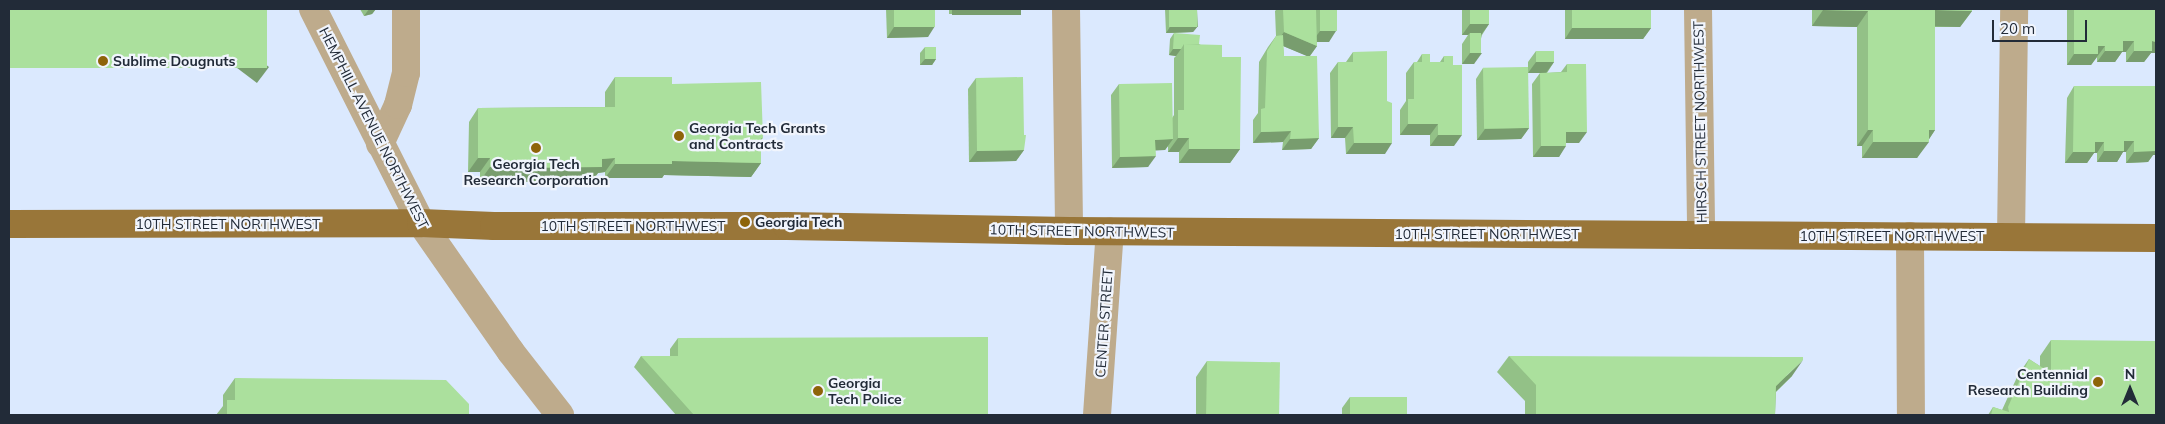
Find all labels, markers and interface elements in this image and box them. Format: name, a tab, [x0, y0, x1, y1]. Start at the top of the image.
scale bar	[1995, 10, 2090, 42]
text: 20 m	[2000, 19, 2035, 38]
street label: HIRSCH STREET NORTHWEST	[1690, 21, 1710, 223]
street label: HEMPHILL AVENUE NORTHWEST	[316, 24, 432, 232]
place label: Sublime Dougnuts	[113, 53, 236, 69]
marker: Sublime Dougnuts	[97, 55, 109, 67]
place label: Georgia Tech Grants and Contracts	[689, 120, 825, 152]
marker: Georgia Tech Grants and Contracts	[673, 130, 685, 142]
marker: Georgia Tech Research Corporation	[530, 142, 542, 154]
place label: Georgia Tech Research Corporation	[463, 156, 609, 188]
place label: Georgia Tech	[755, 214, 842, 230]
street label: 10TH STREET NORTHWEST	[135, 216, 321, 232]
marker: Georgia Tech	[739, 216, 751, 228]
street label: 10TH STREET NORTHWEST	[540, 218, 726, 234]
street label: 10TH STREET NORTHWEST	[989, 221, 1175, 241]
street label: 10TH STREET NORTHWEST	[1394, 226, 1580, 242]
street label: 10TH STREET NORTHWEST	[1799, 228, 1985, 244]
street label: CENTER STREET	[1092, 268, 1116, 378]
north arrow	[2105, 364, 2155, 414]
text: N	[2125, 365, 2135, 383]
place label: Centennial Research Building	[1968, 366, 2088, 398]
place label: Georgia Tech Police	[828, 375, 902, 408]
marker: Centennial Research Building	[2092, 376, 2104, 388]
marker: Georgia Tech Police	[812, 385, 824, 397]

